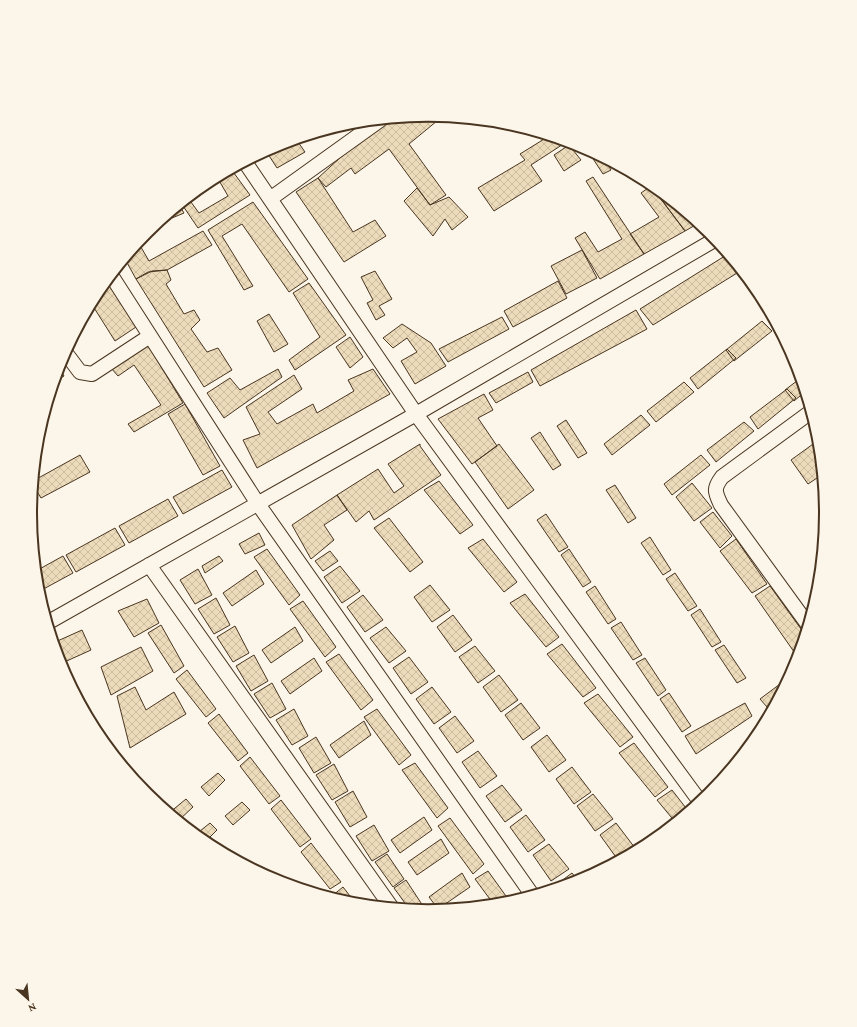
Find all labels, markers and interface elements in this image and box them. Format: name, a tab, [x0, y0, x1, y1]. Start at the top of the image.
north arrow	[8, 979, 48, 1019]
text: N	[26, 1001, 39, 1015]

